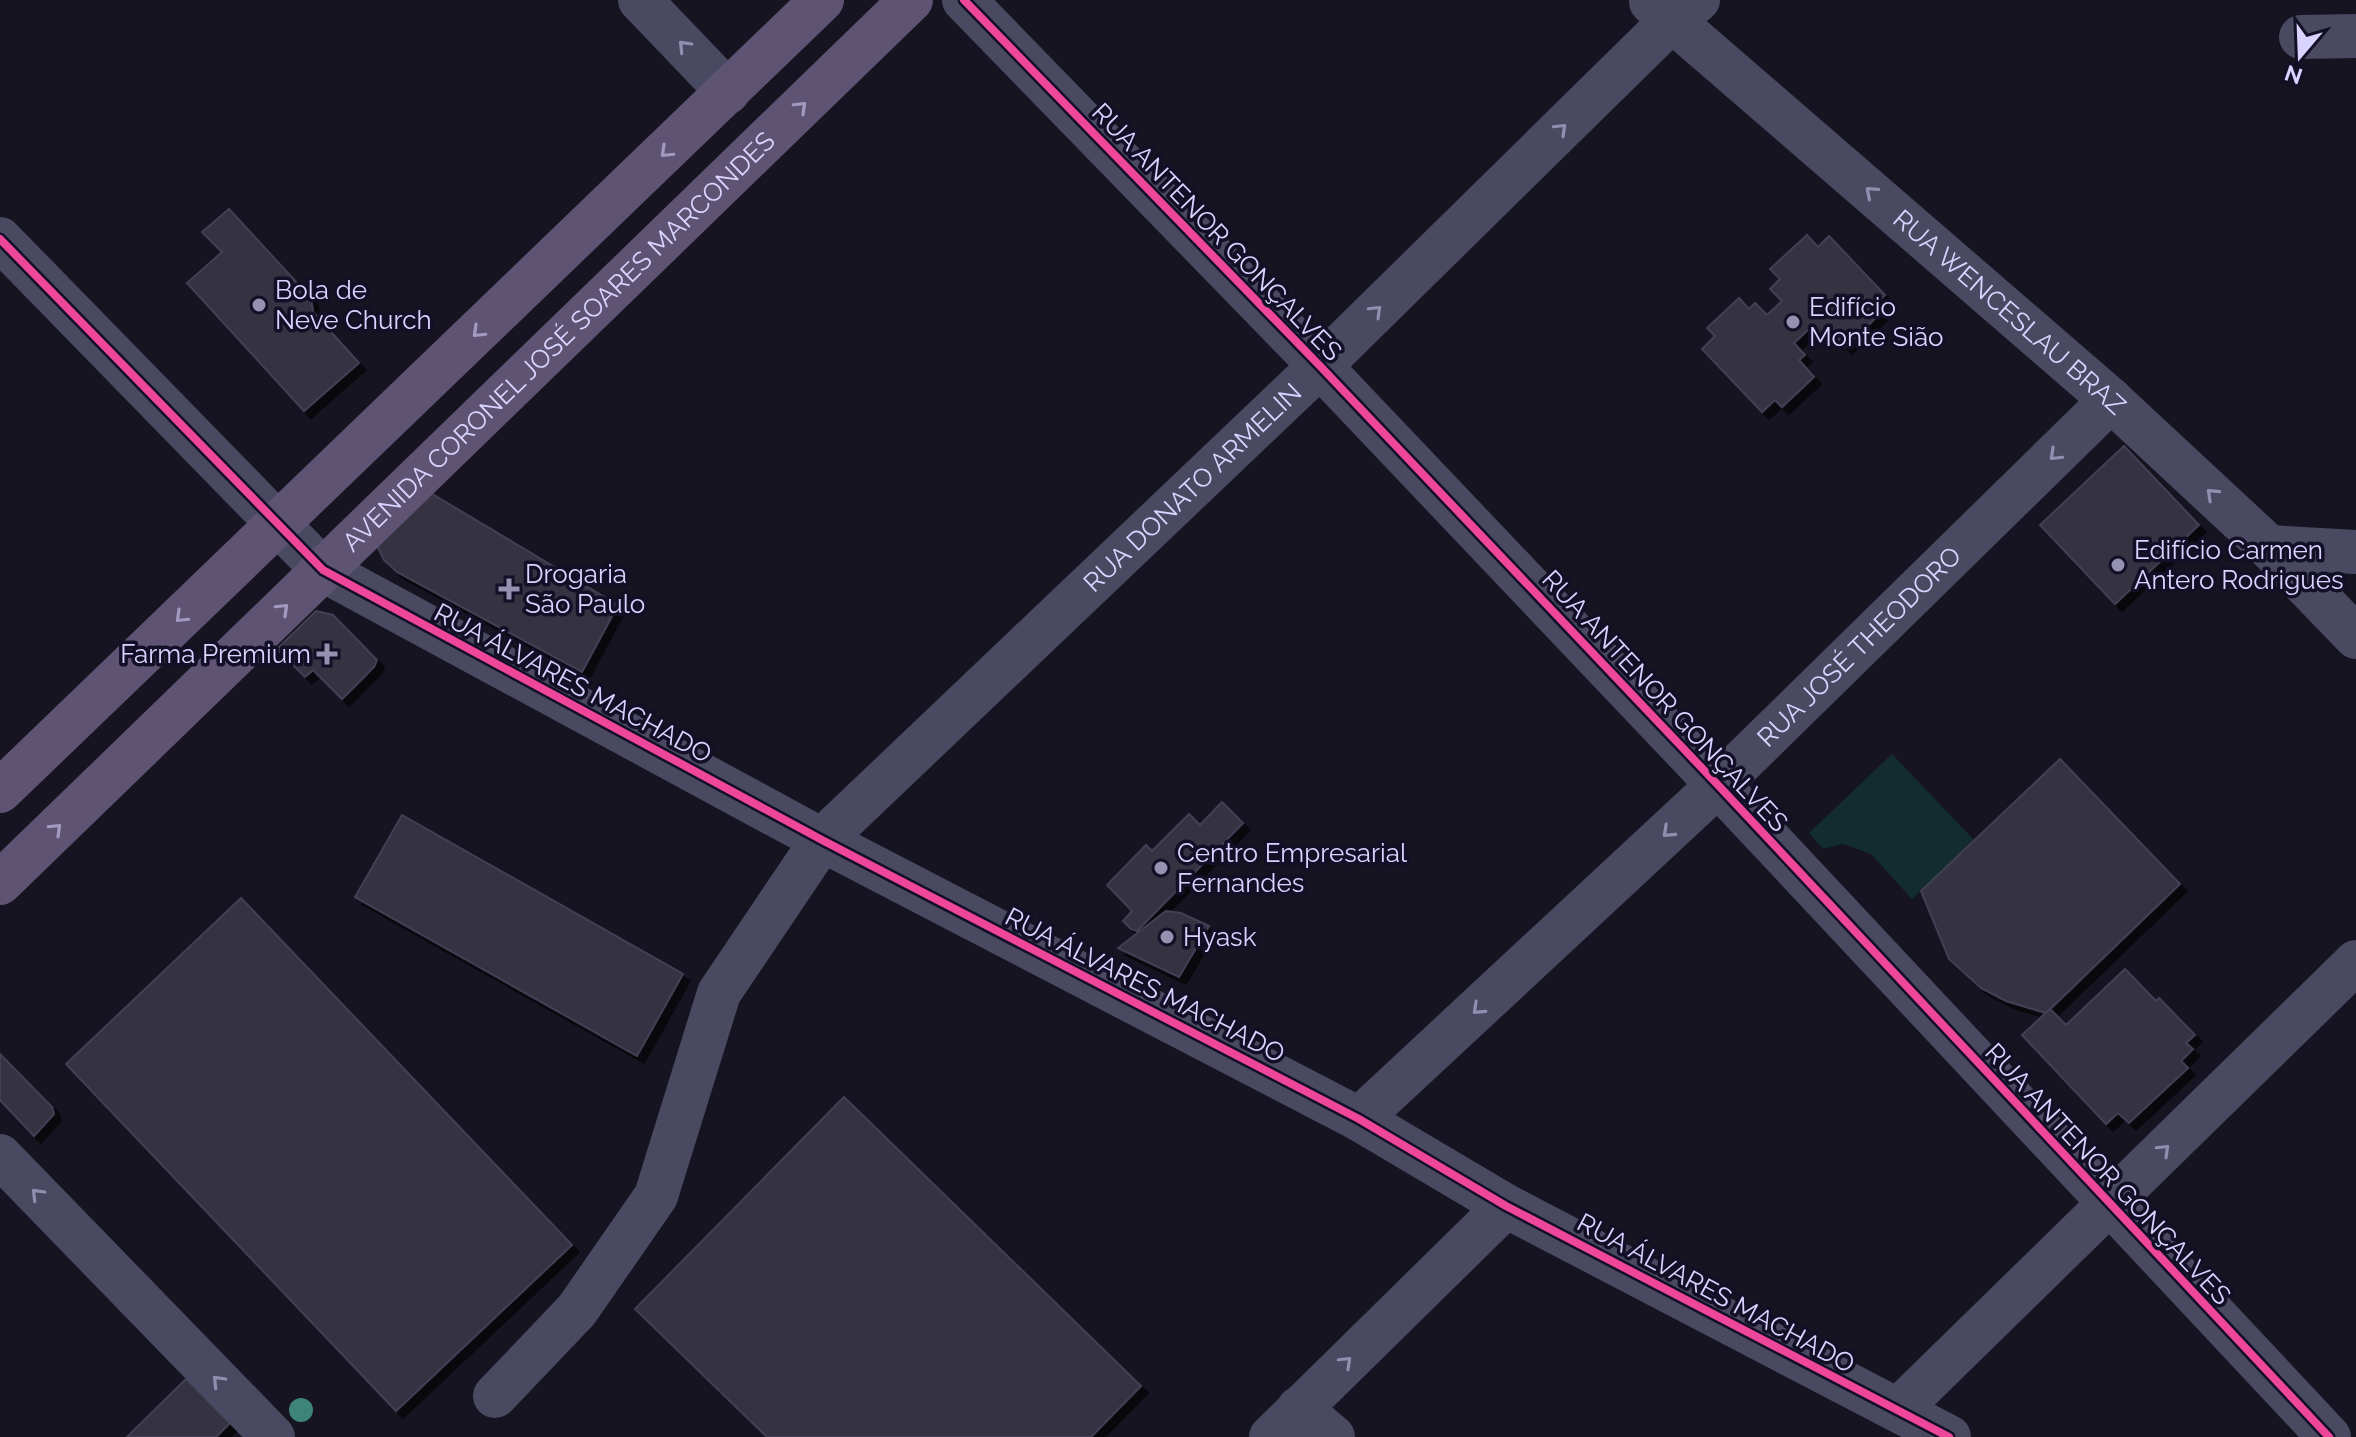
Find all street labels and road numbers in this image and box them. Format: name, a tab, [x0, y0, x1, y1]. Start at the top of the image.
street label: RUA ANTENOR GONÇALVES	[1086, 97, 1348, 367]
street label: AVENIDA CORONEL JOSÉ SOARES MARCONDES	[336, 125, 781, 558]
street label: RUA WENCESLAU BRAZ	[1887, 204, 2132, 421]
street label: RUA DONATO ARMELIN	[1078, 377, 1307, 598]
street label: RUA JOSÉ THEODORO	[1751, 540, 1967, 753]
street label: RUA ANTENOR GONÇALVES	[1536, 564, 1794, 838]
street label: RUA ÁLVARES MACHADO	[429, 597, 717, 769]
street label: RUA ÁLVARES MACHADO	[1000, 901, 1290, 1069]
street label: RUA ANTENOR GONÇALVES	[1979, 1037, 2237, 1311]
street label: RUA ÁLVARES MACHADO	[1572, 1207, 1860, 1379]

